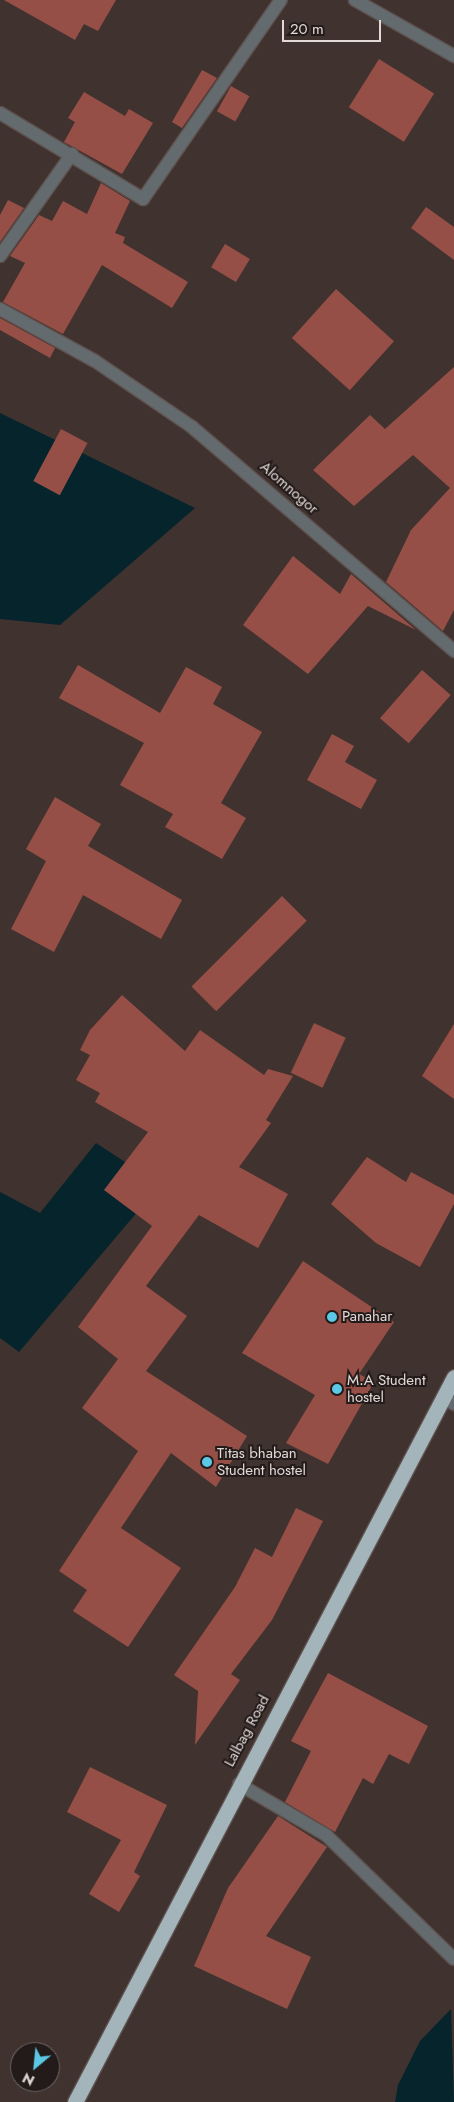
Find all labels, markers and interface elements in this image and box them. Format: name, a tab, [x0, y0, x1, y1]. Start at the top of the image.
scale bar	[284, 10, 383, 42]
text: 20 m	[290, 18, 324, 40]
street label: Alomnogor	[256, 458, 322, 518]
place label: Panahar	[342, 1308, 392, 1326]
marker: Panahar	[326, 1311, 338, 1323]
place label: M.A Student hostel	[347, 1371, 425, 1406]
marker: M.A Student hostel	[331, 1383, 343, 1395]
place label: Titas bhaban Student hostel	[217, 1444, 306, 1479]
marker: Titas bhaban Student hostel	[201, 1456, 213, 1468]
street label: Lalbag Road	[221, 1692, 273, 1770]
north arrow	[10, 2042, 60, 2092]
text: N	[19, 2068, 38, 2091]

